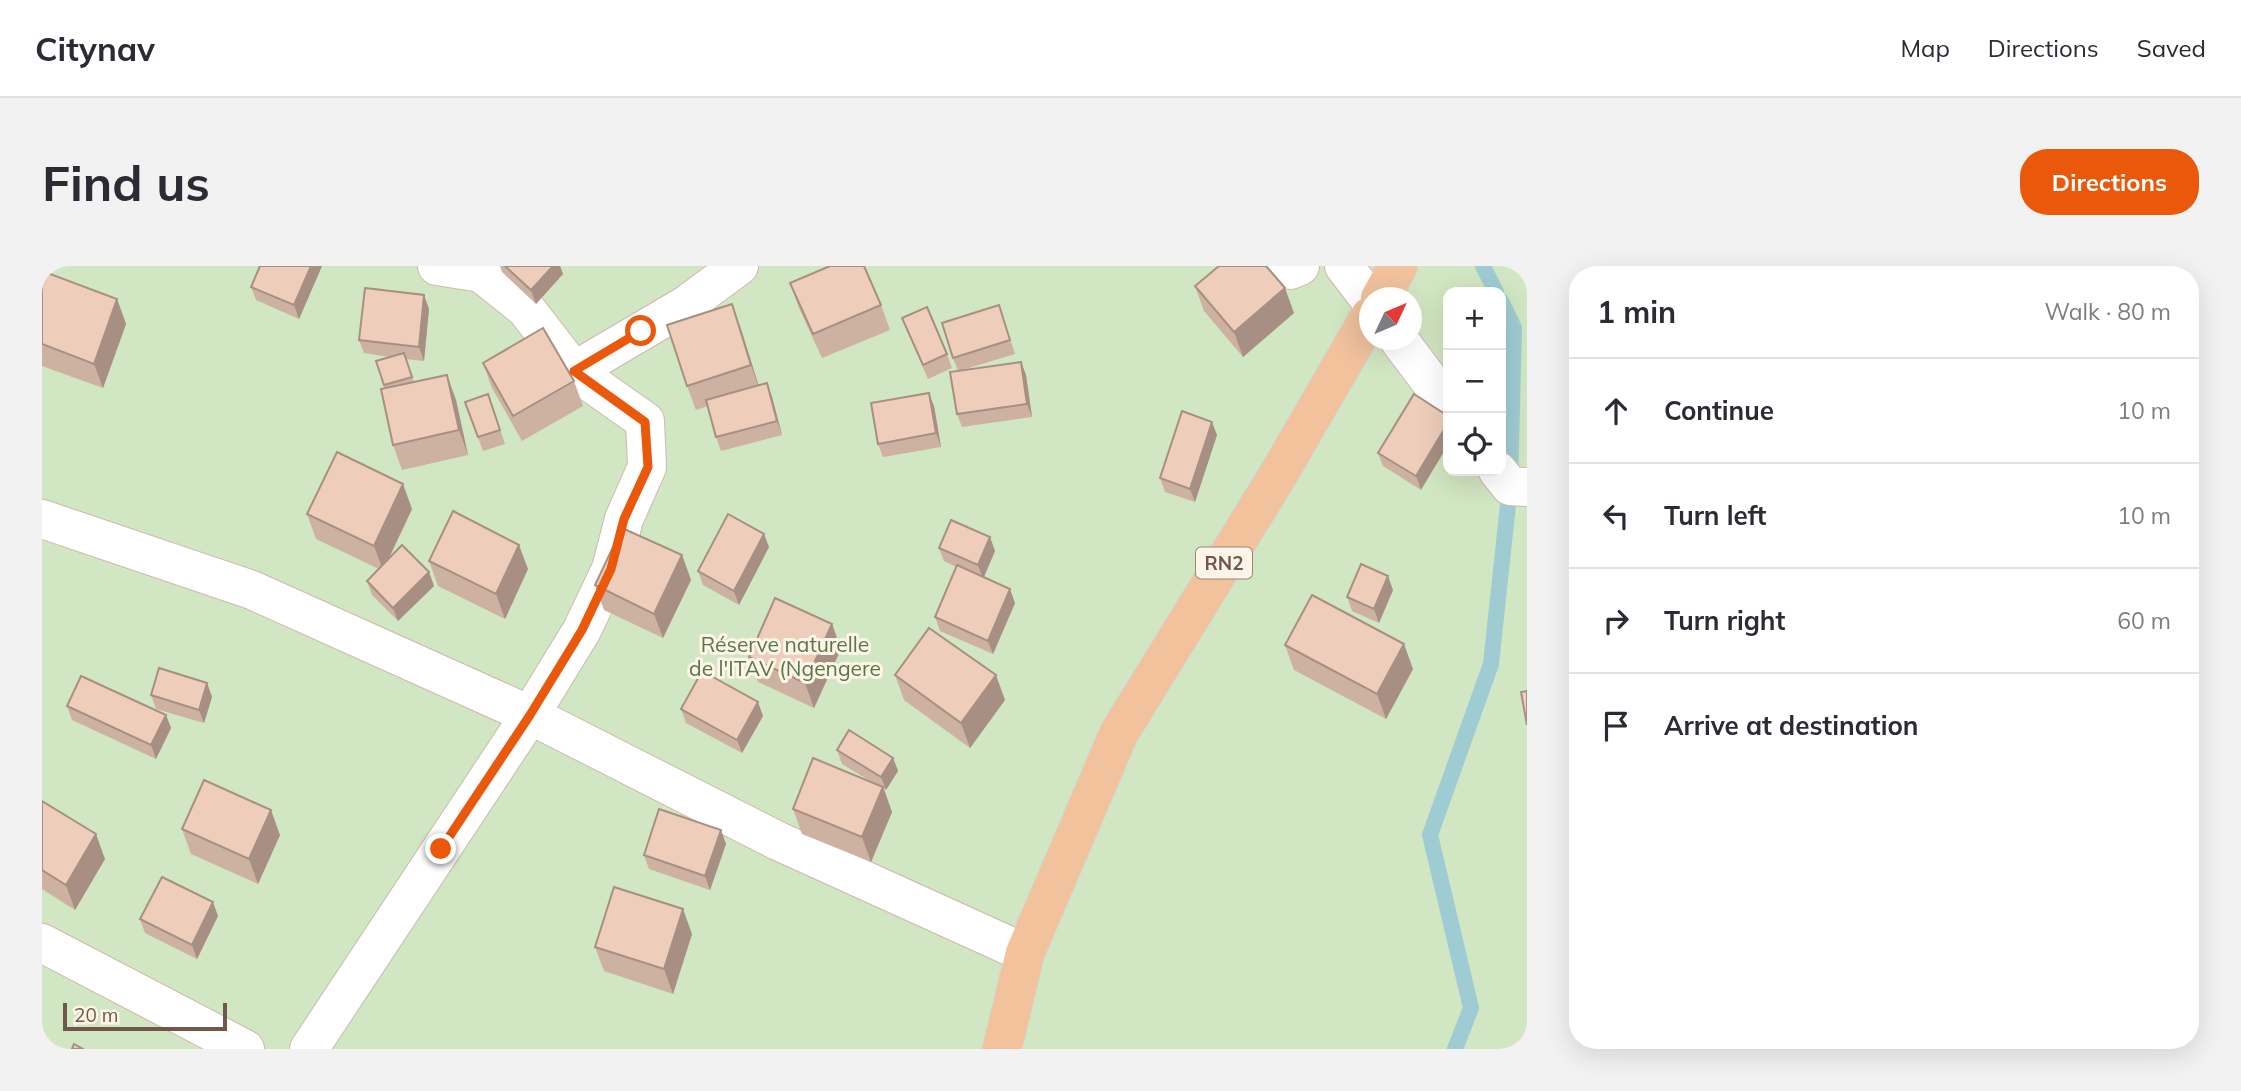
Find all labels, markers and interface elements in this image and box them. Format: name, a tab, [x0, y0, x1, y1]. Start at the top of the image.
text: Citynav	[35, 28, 155, 69]
text: Map	[1900, 33, 1950, 63]
text: Directions	[1988, 33, 2099, 63]
text: Saved	[2137, 33, 2206, 63]
button: Directions	[2020, 149, 2199, 215]
text: Find us	[42, 152, 210, 213]
north arrow	[1359, 287, 1422, 350]
map controls	[1443, 287, 1506, 476]
button: +	[1443, 287, 1506, 350]
text: 1 min	[1597, 293, 1676, 331]
text: Walk · 80 m	[2045, 297, 2171, 326]
route start	[625, 315, 656, 346]
button: −	[1443, 350, 1506, 413]
icon: ahead	[1597, 392, 1635, 430]
text: Continue	[1664, 394, 1774, 427]
text: 10 m	[2117, 396, 2171, 425]
button: locate	[1443, 413, 1506, 476]
icon: left	[1597, 497, 1635, 535]
text: Turn left	[1664, 499, 1766, 532]
text: 10 m	[2117, 501, 2171, 530]
road number: RN2	[1196, 548, 1252, 578]
icon: right	[1597, 602, 1635, 640]
text: Turn right	[1664, 604, 1785, 637]
text: 60 m	[2117, 606, 2171, 635]
park label: Réserve naturelle de l'ITAV (Ngengere	[689, 631, 881, 681]
icon: arrive	[1597, 707, 1635, 745]
text: Arrive at destination	[1664, 709, 1919, 742]
route end	[425, 833, 456, 864]
scale bar	[63, 1000, 228, 1032]
text: 20 m	[74, 1003, 118, 1027]

